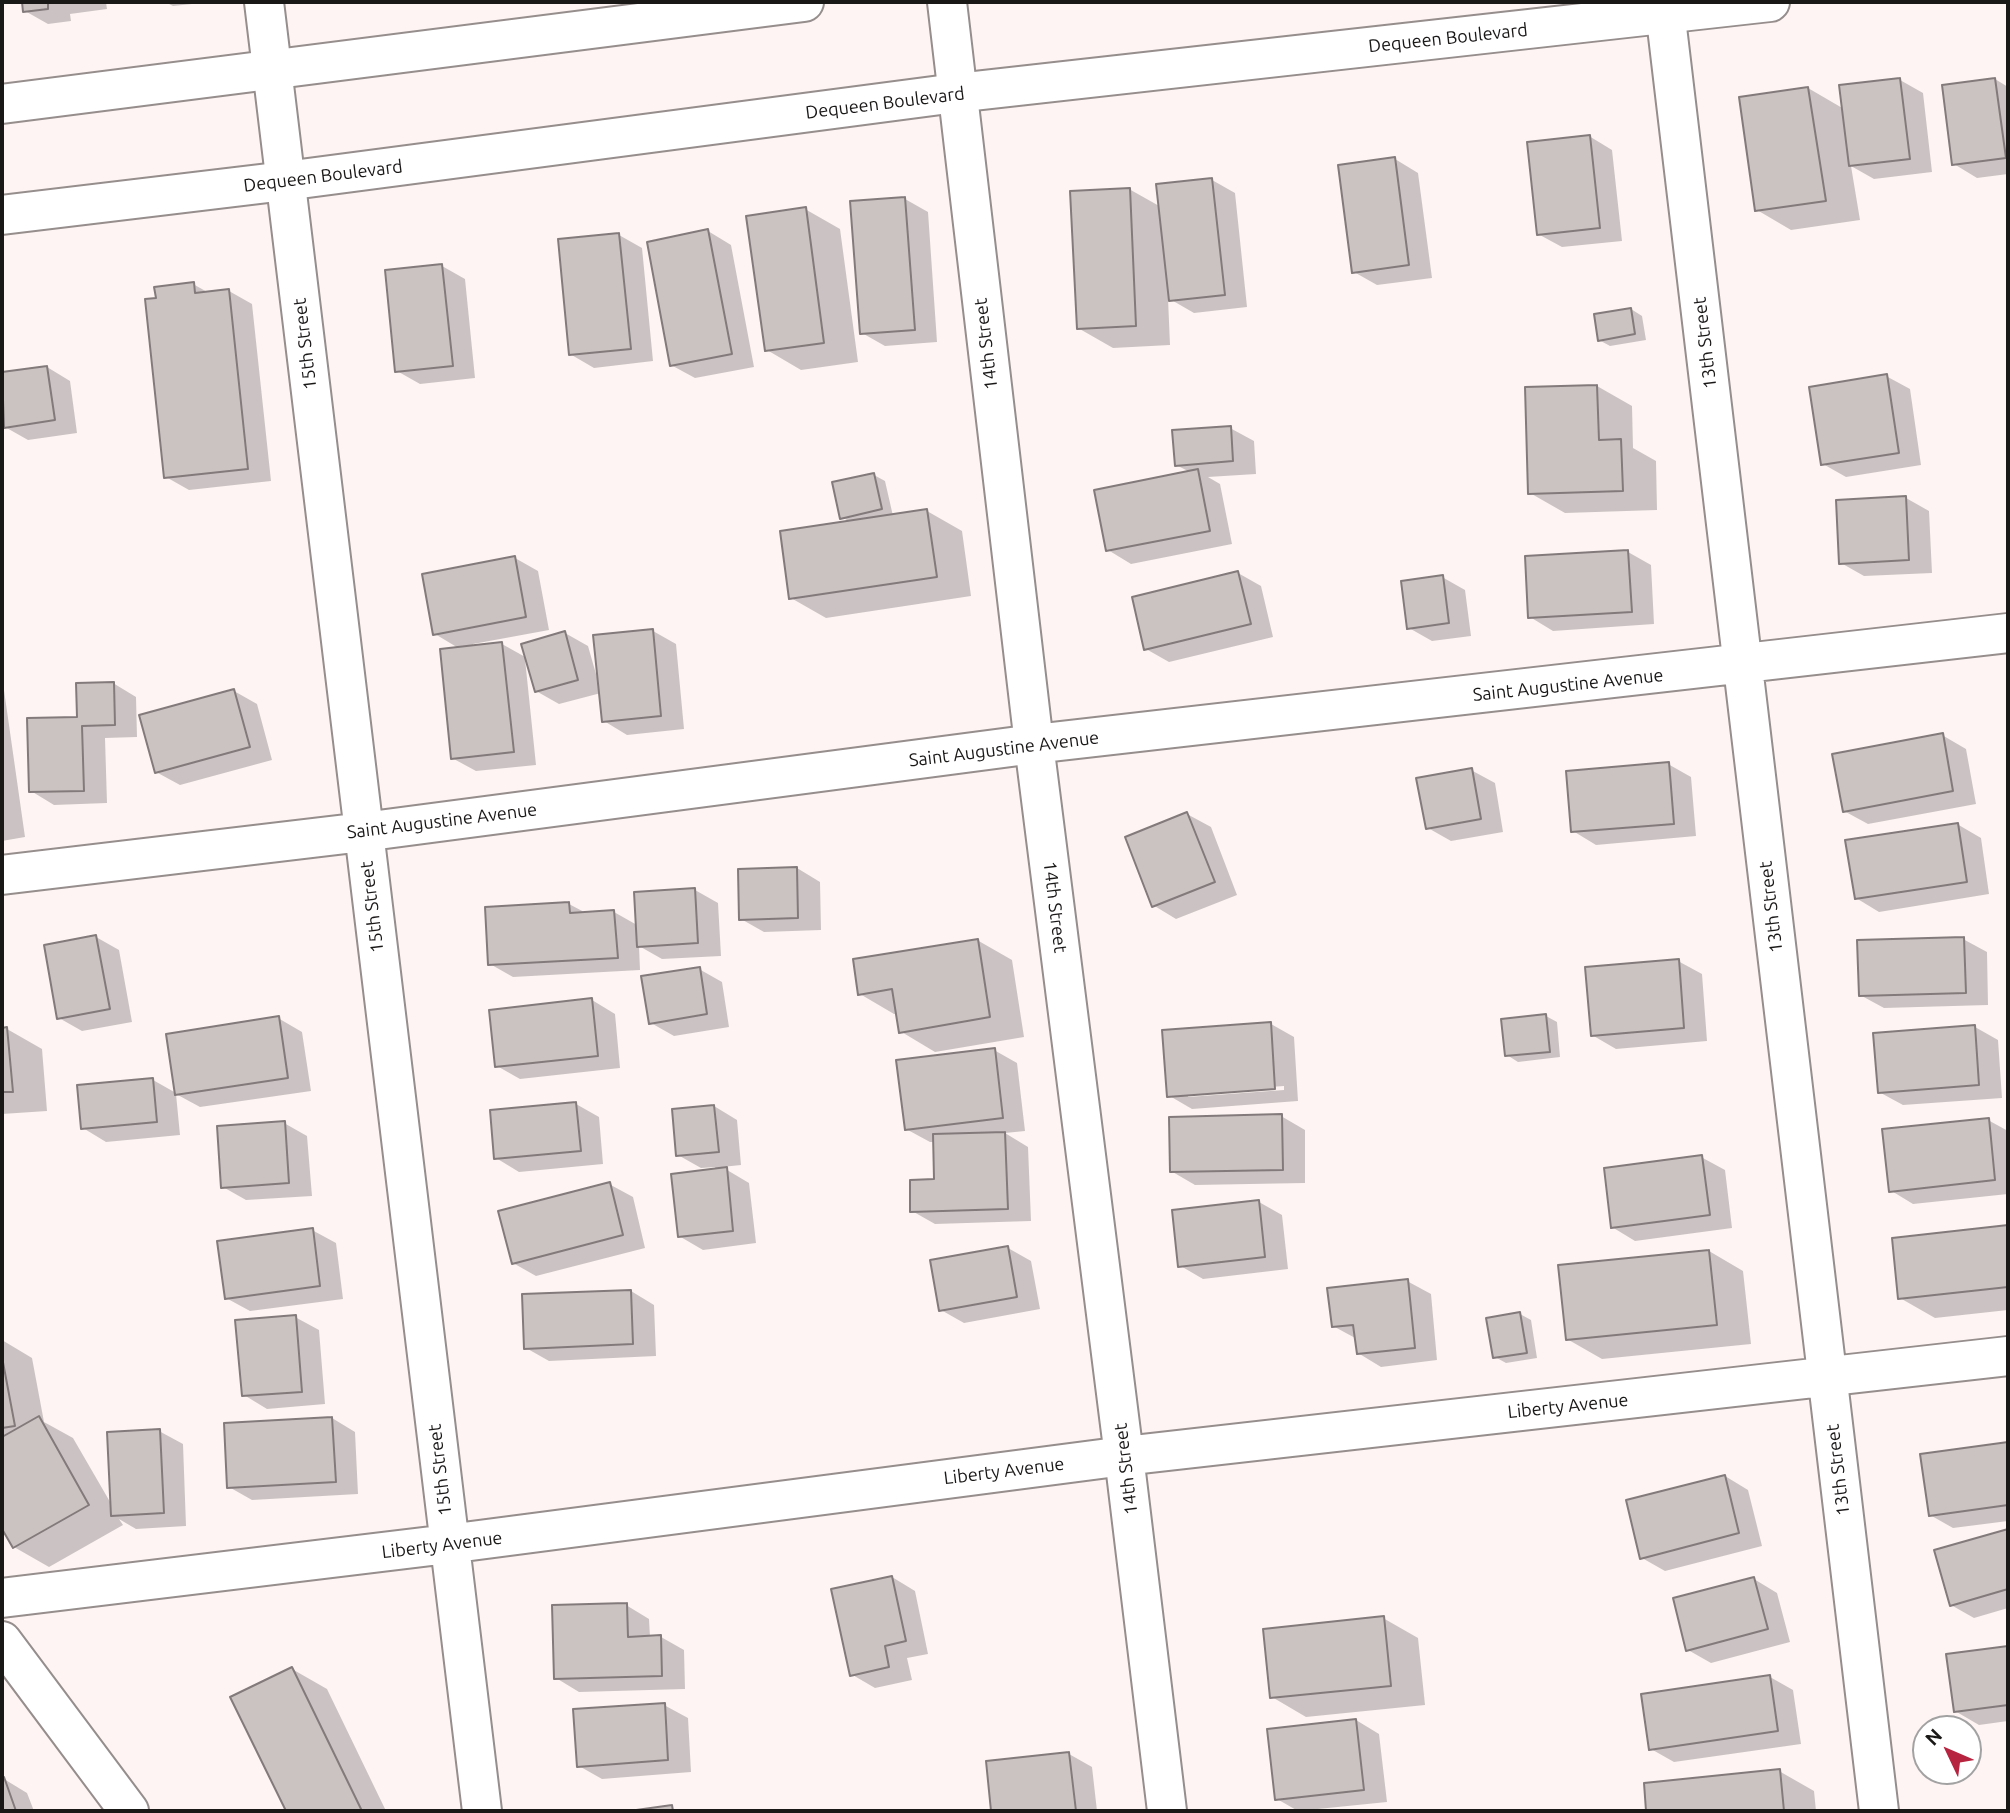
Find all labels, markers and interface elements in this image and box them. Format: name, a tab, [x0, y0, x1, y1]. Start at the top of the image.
street label: Dequeen Boulevard	[1367, 19, 1529, 57]
street label: Dequeen Boulevard	[804, 83, 966, 123]
street label: Dequeen Boulevard	[242, 156, 404, 196]
street label: 13th Street	[1689, 296, 1721, 390]
street label: 15th Street	[289, 297, 321, 391]
street label: 14th Street	[970, 297, 1002, 391]
street label: Saint Augustine Avenue	[1472, 664, 1664, 706]
street label: Saint Augustine Avenue	[908, 727, 1100, 771]
street label: Saint Augustine Avenue	[346, 799, 538, 843]
street label: 15th Street	[356, 860, 388, 954]
street label: 14th Street	[1039, 860, 1071, 954]
street label: 13th Street	[1755, 860, 1787, 954]
street label: Liberty Avenue	[1507, 1389, 1629, 1423]
street label: 14th Street	[1110, 1422, 1142, 1516]
street label: 15th Street	[424, 1423, 456, 1517]
street label: 13th Street	[1822, 1423, 1854, 1517]
street label: Liberty Avenue	[942, 1453, 1066, 1489]
street label: Liberty Avenue	[380, 1527, 504, 1563]
north arrow	[1912, 1715, 1982, 1785]
text: N	[1920, 1724, 1946, 1750]

